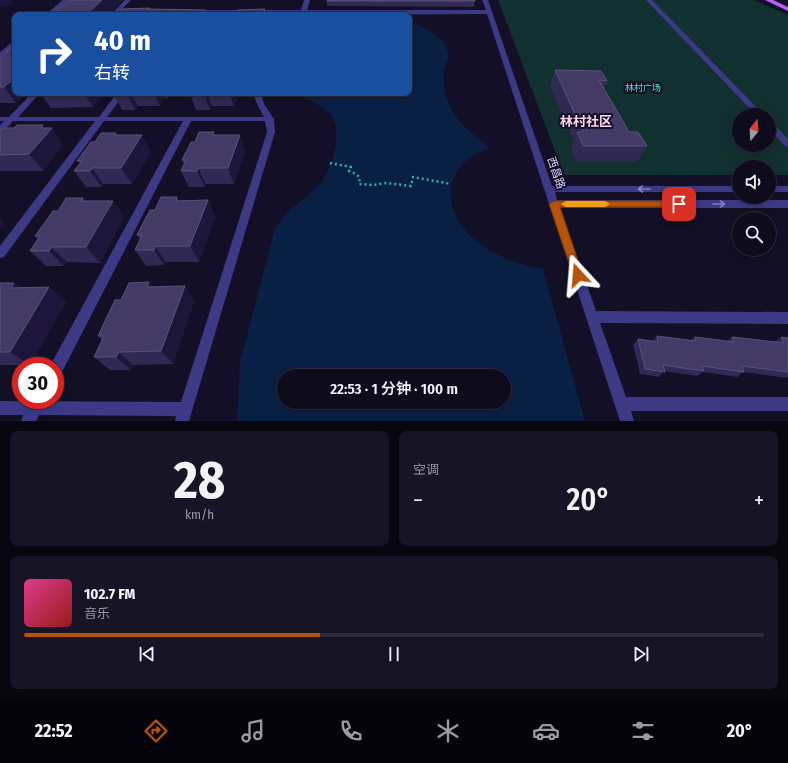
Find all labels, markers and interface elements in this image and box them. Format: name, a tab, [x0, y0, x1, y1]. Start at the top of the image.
text: 40 m	[94, 24, 151, 57]
icon: right	[28, 28, 80, 80]
text: 右转	[94, 62, 130, 84]
park label: 林村广场	[625, 82, 661, 93]
north arrow	[732, 108, 776, 152]
map controls	[732, 108, 776, 256]
district label: 林村社区	[560, 114, 612, 129]
street label: 西昌路	[544, 155, 568, 191]
button: sound	[732, 160, 776, 204]
one-way arrow	[638, 185, 651, 193]
pin	[662, 187, 696, 221]
icon: arrive	[668, 193, 690, 215]
one-way arrow	[712, 200, 725, 208]
button: search	[732, 212, 776, 256]
position arrow	[557, 254, 599, 296]
speed limit sign: 30	[12, 357, 64, 409]
text: 22:53 · 1 分钟 · 100 m	[330, 380, 458, 398]
text: 28	[174, 449, 225, 512]
text: 空调	[413, 462, 439, 477]
text: 20°	[566, 482, 610, 518]
text: −	[413, 487, 423, 514]
text: +	[754, 487, 764, 514]
text: km/h	[185, 507, 214, 522]
text: 102.7 FM	[84, 585, 135, 603]
text: 音乐	[84, 606, 110, 621]
icon: previous	[136, 643, 158, 665]
icon: pause	[383, 643, 405, 665]
icon: next	[630, 643, 652, 665]
icon: directions	[142, 717, 170, 745]
icon: music	[239, 717, 267, 745]
icon: phone	[337, 717, 365, 745]
icon: climate	[434, 717, 462, 745]
icon: car	[532, 717, 560, 745]
icon: filters	[629, 717, 657, 745]
text: 22:52	[35, 720, 73, 742]
text: 20°	[727, 720, 753, 742]

